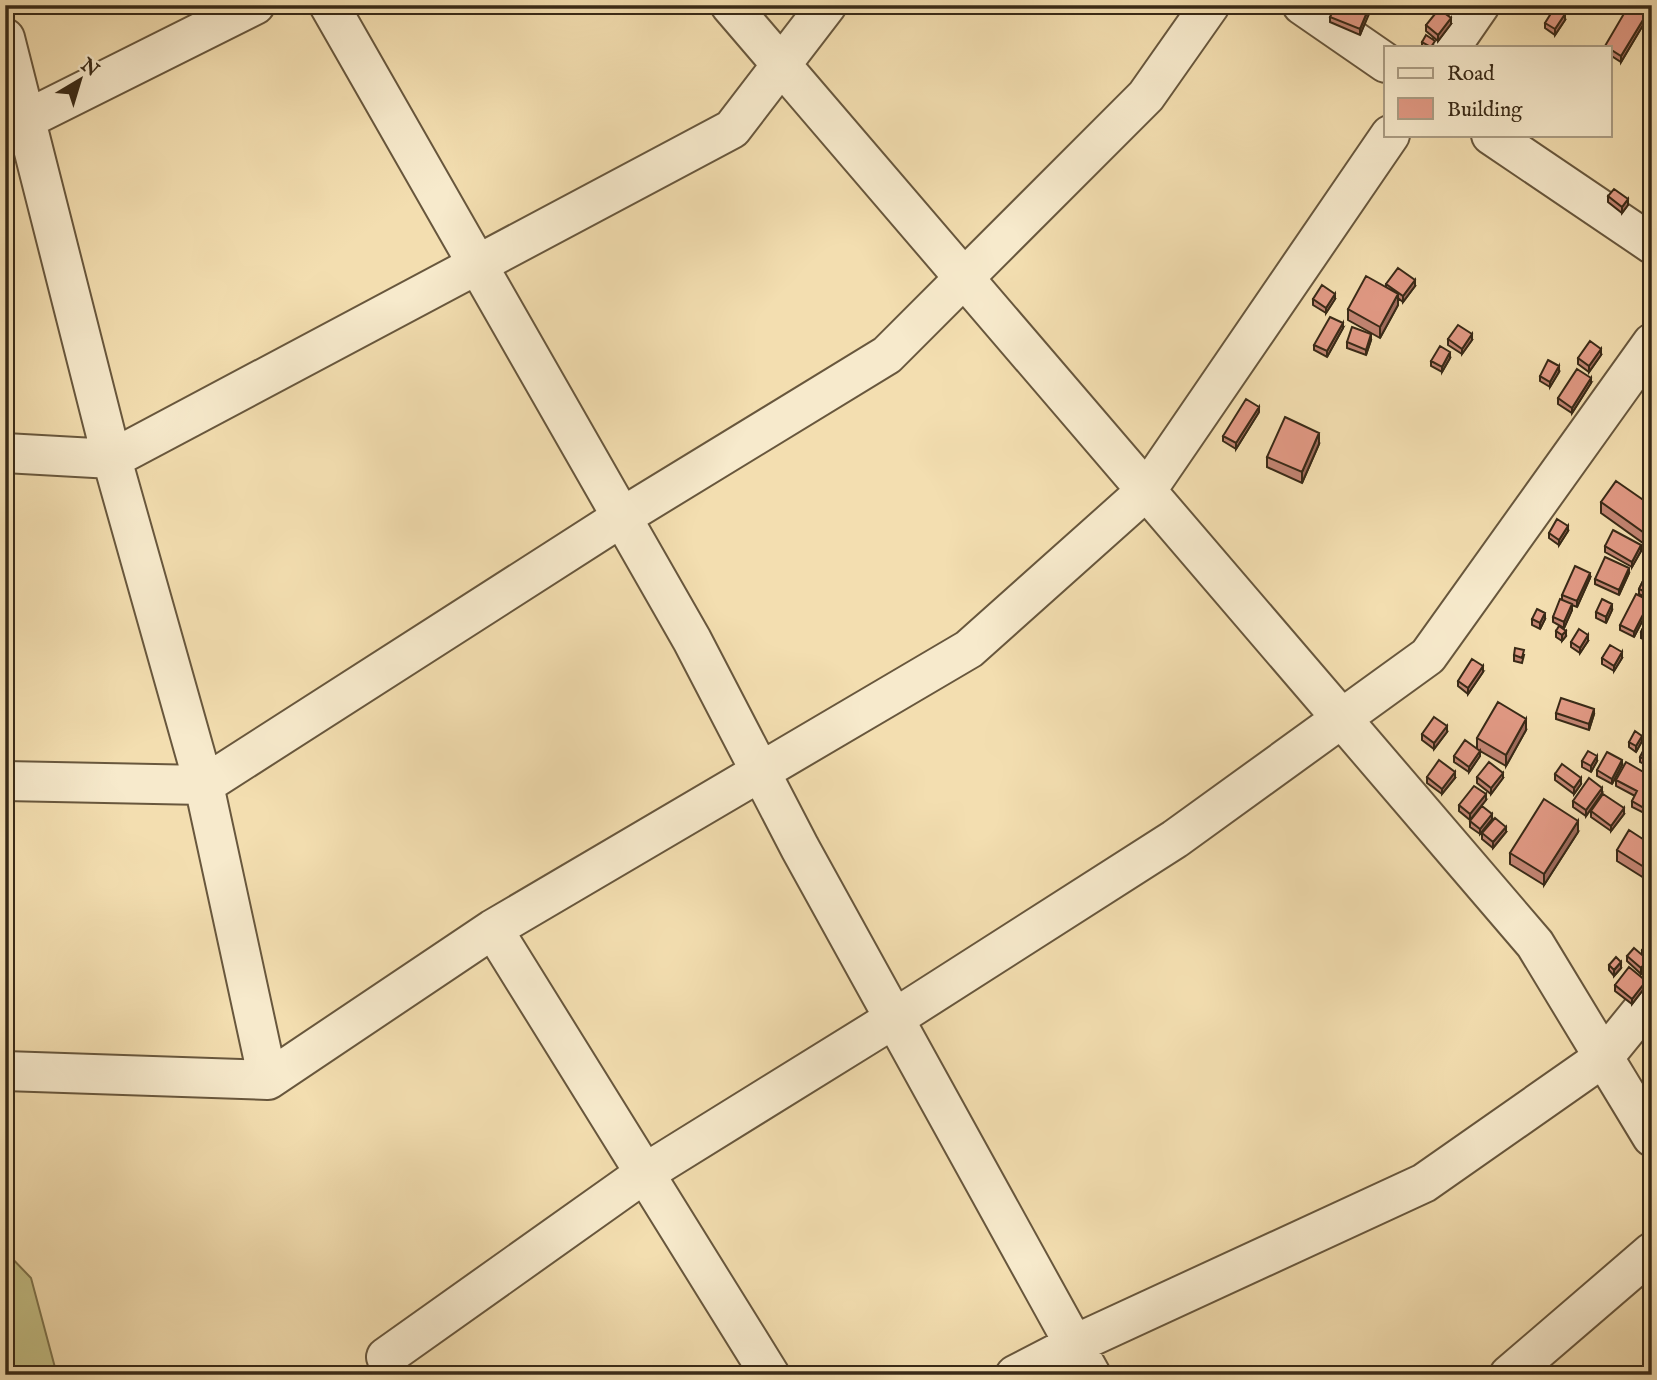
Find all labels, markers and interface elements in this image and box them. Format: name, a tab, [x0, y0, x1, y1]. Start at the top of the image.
north arrow	[46, 46, 116, 116]
legend	[1384, 46, 1612, 136]
text: N	[75, 53, 104, 83]
text: Road	[1447, 61, 1495, 88]
text: Building	[1447, 97, 1523, 124]

